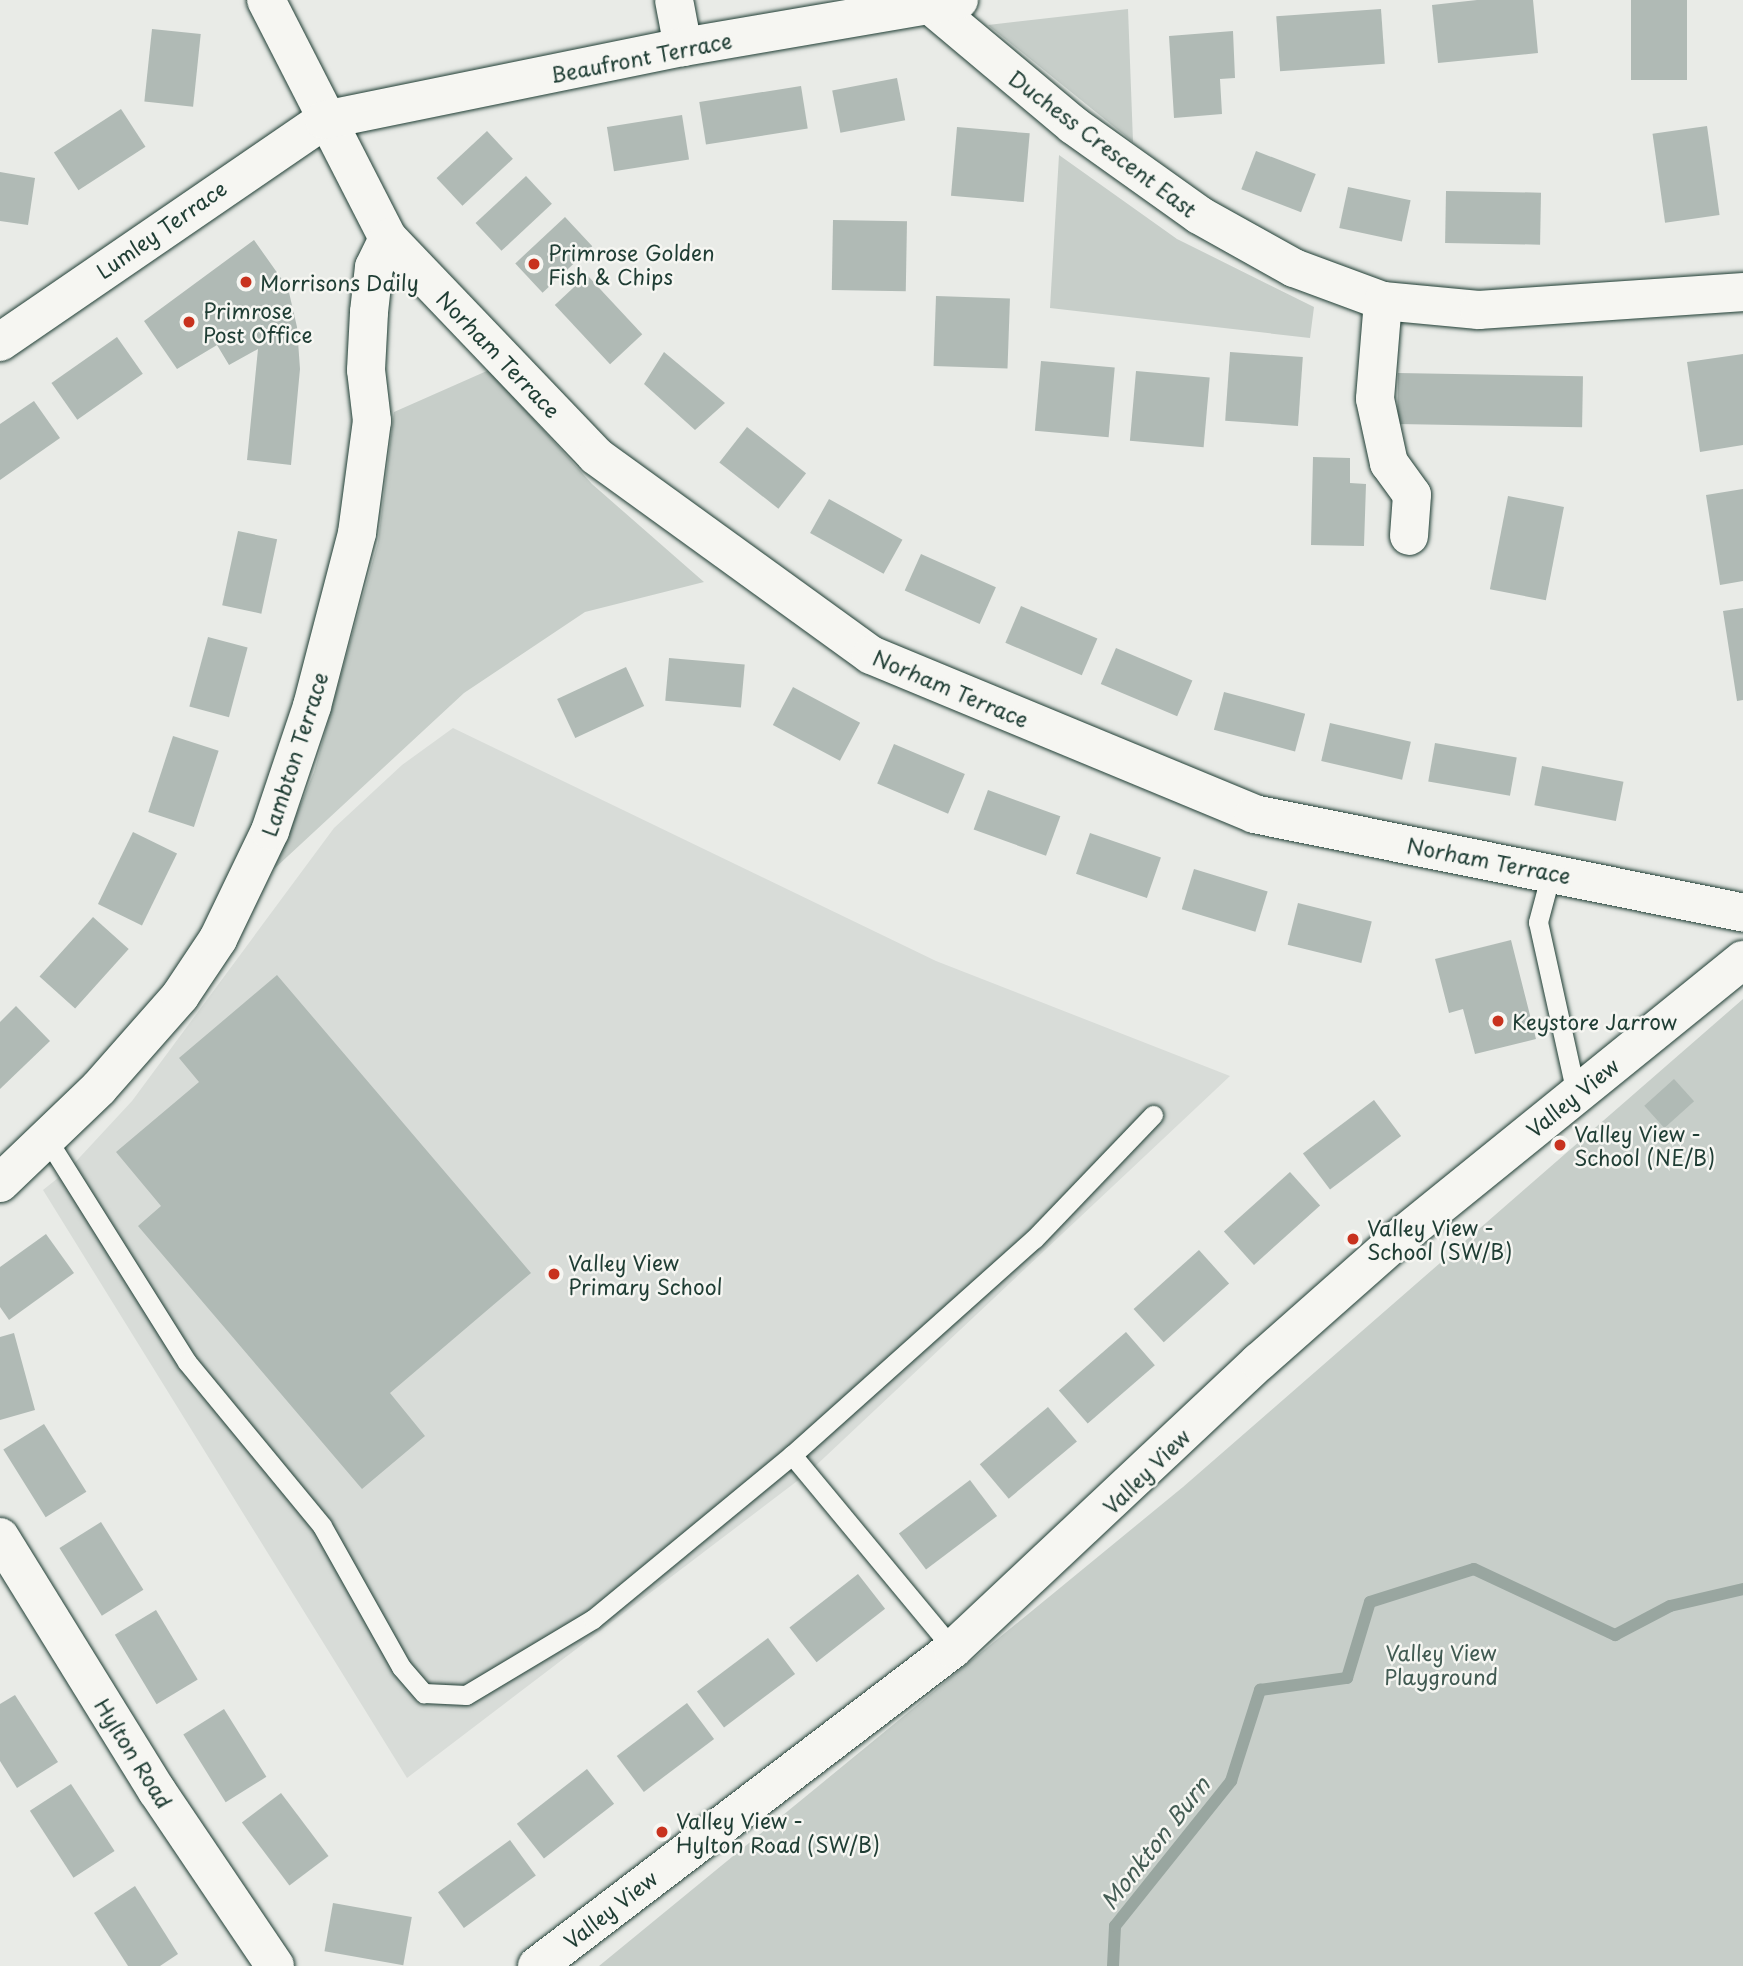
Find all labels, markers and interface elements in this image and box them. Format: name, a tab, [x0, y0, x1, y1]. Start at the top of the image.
street label: Beaufront Terrace	[548, 27, 734, 87]
street label: Duchess Crescent East	[1004, 64, 1202, 222]
street label: Lumley Terrace	[91, 175, 231, 283]
place label: Primrose Golden Fish & Chips	[548, 239, 714, 289]
marker: Primrose Golden Fish & Chips	[526, 256, 542, 272]
place label: Morrisons Daily	[260, 269, 419, 295]
marker: Morrisons Daily	[238, 274, 254, 290]
street label: Norham Terrace	[433, 286, 565, 422]
place label: Primrose Post Office	[203, 297, 313, 347]
marker: Primrose Post Office	[181, 314, 197, 330]
street label: Norham Terrace	[870, 644, 1032, 732]
street label: Lambton Terrace	[256, 669, 332, 839]
street label: Norham Terrace	[1406, 832, 1572, 888]
place label: Keystore Jarrow	[1512, 1008, 1678, 1034]
marker: Keystore Jarrow	[1490, 1013, 1506, 1029]
street label: Valley View	[1520, 1051, 1624, 1143]
place label: Valley View - School (NE/B)	[1574, 1120, 1715, 1170]
marker: Valley View - School (NE/B)	[1552, 1137, 1568, 1153]
place label: Valley View - School (SW/B)	[1367, 1214, 1513, 1264]
marker: Valley View - School (SW/B)	[1345, 1231, 1361, 1247]
place label: Valley View Primary School	[568, 1249, 723, 1299]
marker: Valley View Primary School	[546, 1266, 562, 1282]
street label: Valley View	[1096, 1422, 1196, 1520]
park label: Valley View Playground	[1384, 1639, 1498, 1689]
street label: Hylton Road	[90, 1693, 178, 1813]
water label: Monkton Burn	[1095, 1771, 1215, 1915]
place label: Valley View - Hylton Road (SW/B)	[676, 1807, 880, 1857]
marker: Valley View - Hylton Road (SW/B)	[654, 1824, 670, 1840]
street label: Valley View	[557, 1864, 663, 1954]

